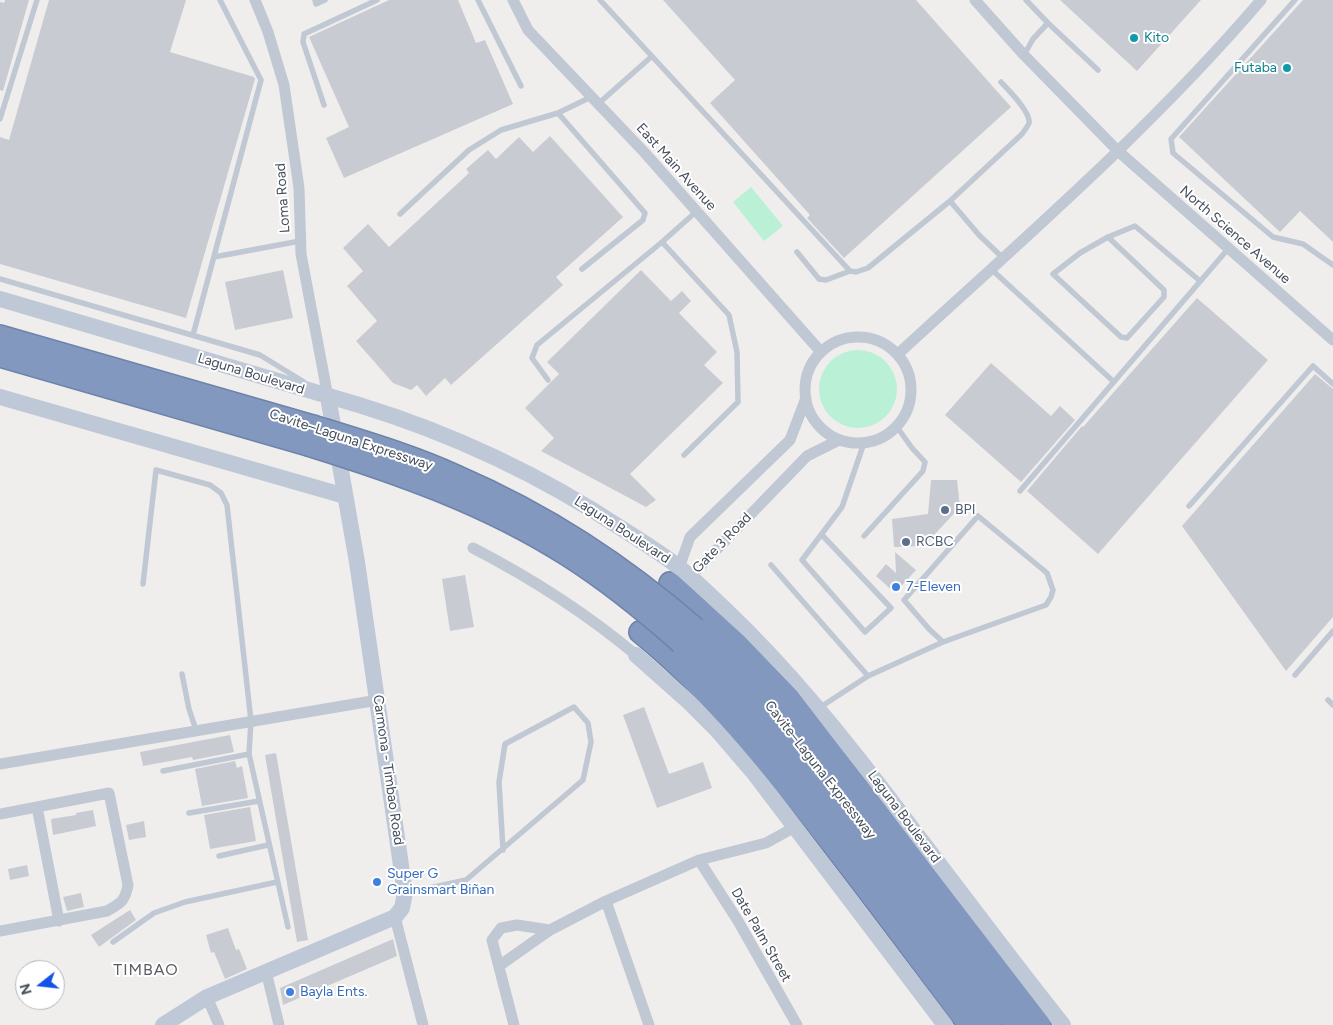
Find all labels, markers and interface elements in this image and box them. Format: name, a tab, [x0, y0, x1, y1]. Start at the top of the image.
place label: Kito	[1144, 30, 1169, 46]
marker: Kito	[1128, 32, 1140, 44]
place label: Futaba	[1234, 60, 1277, 76]
marker: Futaba	[1281, 62, 1293, 74]
street label: East Main Avenue	[632, 120, 720, 214]
street label: Loma Road	[272, 162, 294, 234]
street label: North Science Avenue	[1176, 182, 1294, 288]
street label: Laguna Boulevard	[195, 350, 307, 398]
street label: Cavite–Laguna Expressway	[267, 406, 435, 474]
street label: Laguna Boulevard	[571, 493, 673, 567]
place label: BPI	[955, 502, 975, 518]
marker: BPI	[939, 504, 951, 516]
street label: Gate 3 Road	[689, 509, 755, 577]
place label: RCBC	[916, 534, 954, 550]
marker: RCBC	[900, 536, 912, 548]
place label: 7-Eleven	[906, 579, 961, 595]
marker: 7-Eleven	[890, 581, 902, 593]
street label: Carmona - Timbao Road	[369, 694, 407, 846]
street label: Cavite–Laguna Expressway	[761, 697, 879, 843]
street label: Laguna Boulevard	[864, 768, 944, 866]
place label: Super G Grainsmart Biñan	[387, 866, 494, 899]
marker: Super G Grainsmart Biñan	[371, 876, 383, 888]
street label: Date Palm Street	[727, 885, 795, 985]
north arrow	[15, 960, 65, 1010]
district label: TIMBAO	[113, 960, 179, 980]
text: N	[16, 981, 36, 997]
place label: Bayla Ents.	[300, 984, 367, 1000]
marker: Bayla Ents.	[284, 986, 296, 998]

